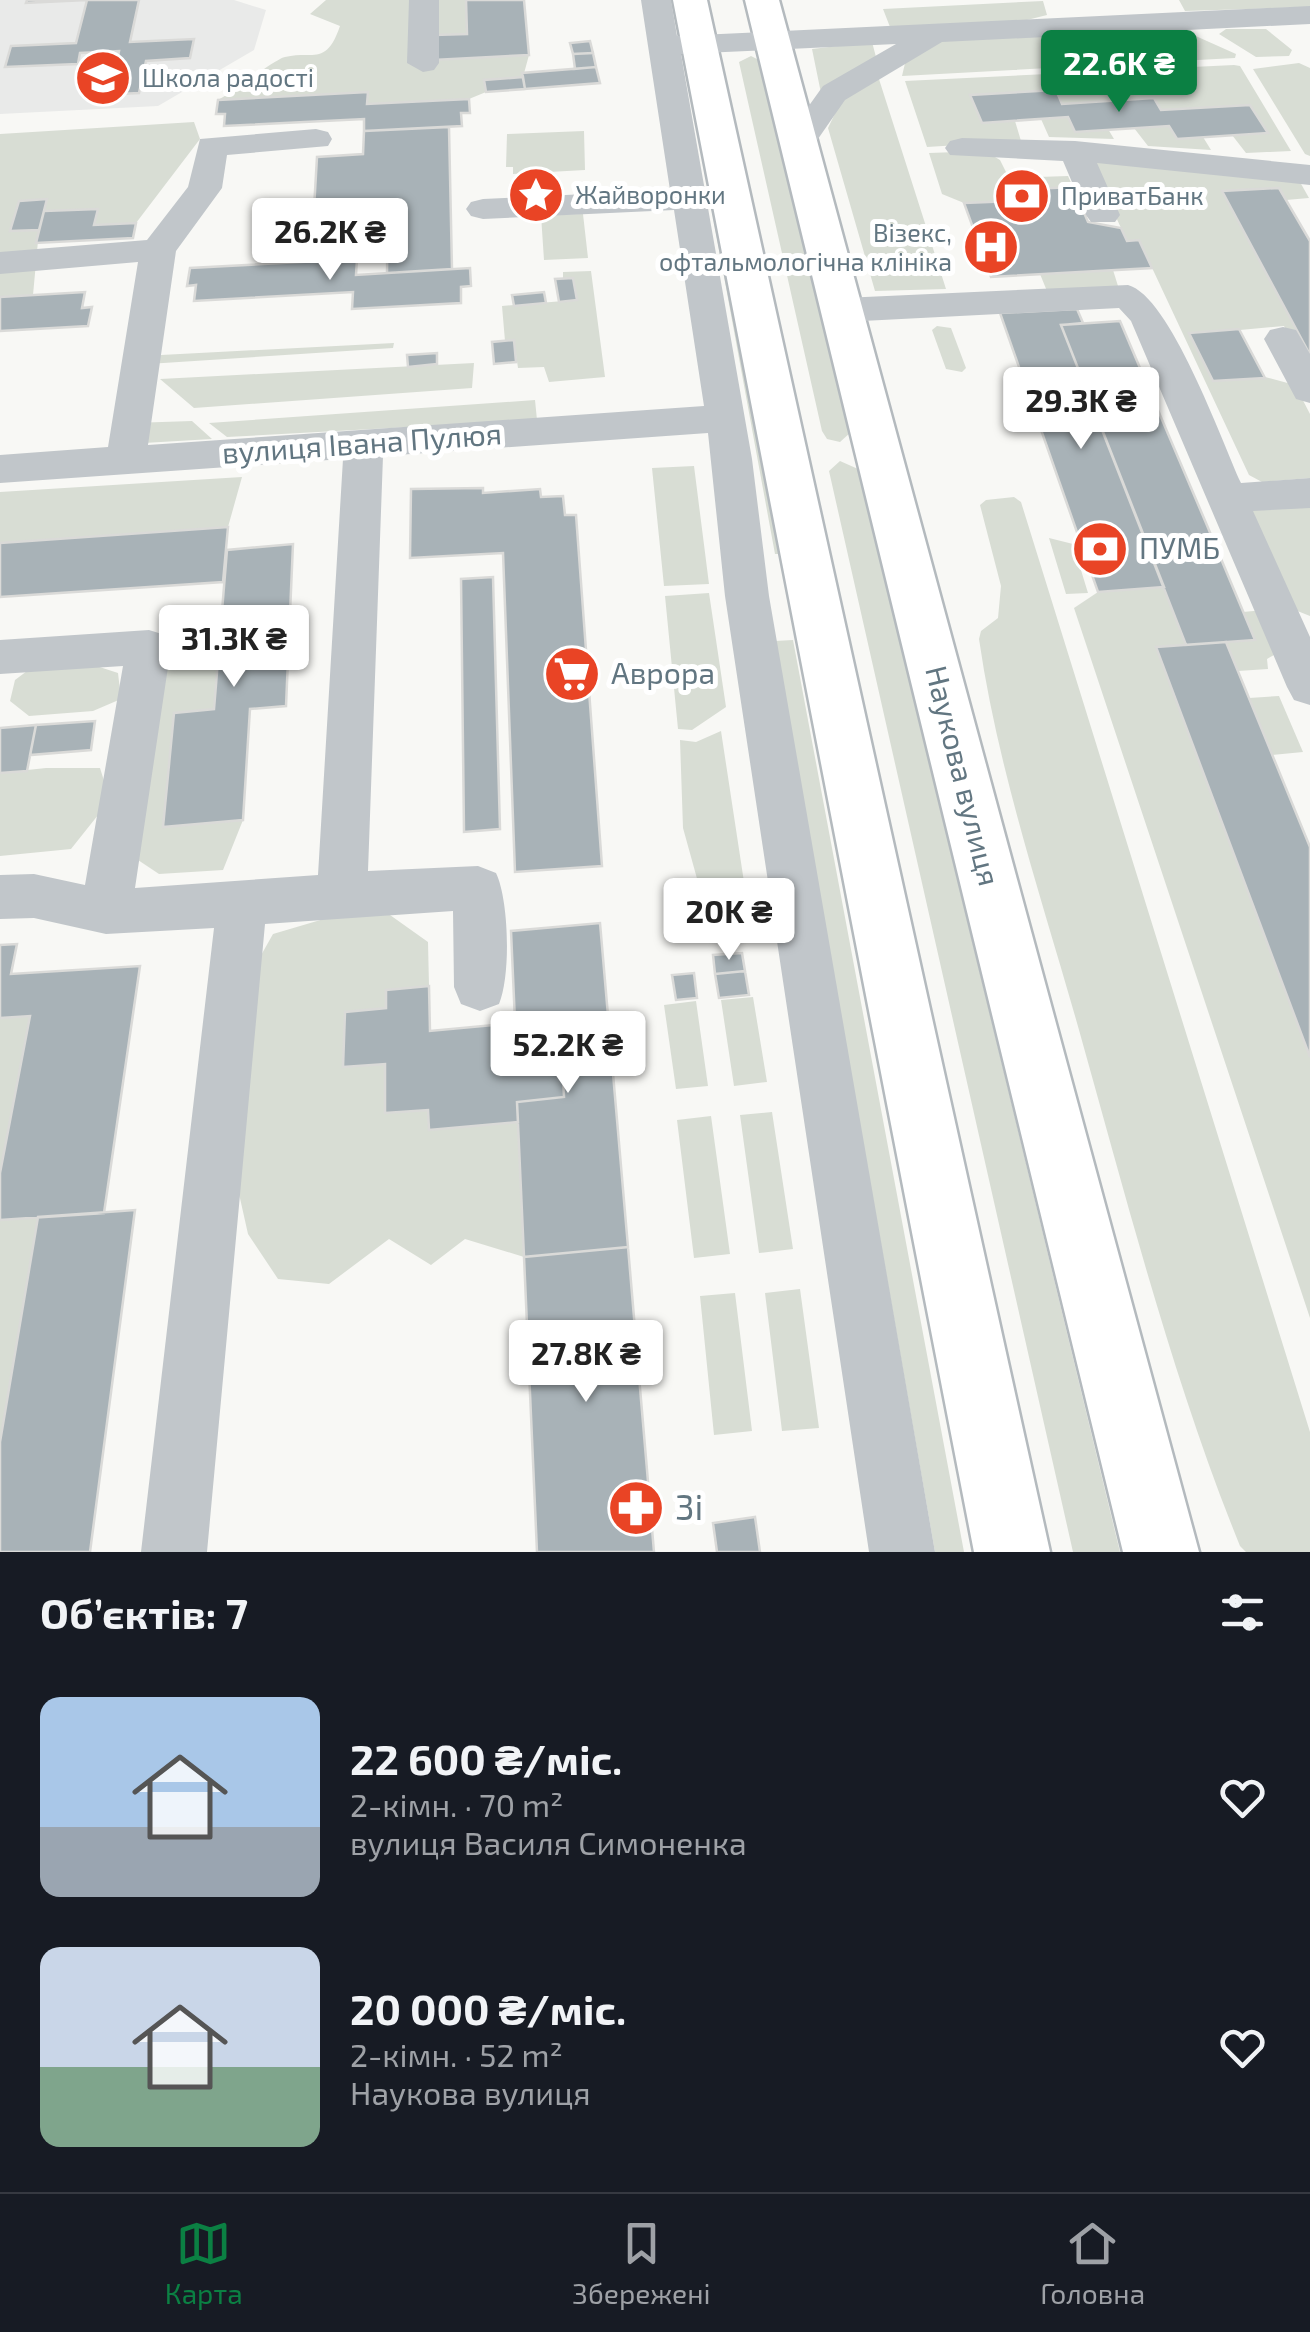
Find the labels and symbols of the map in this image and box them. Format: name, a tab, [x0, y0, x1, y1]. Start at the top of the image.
pin: 22.6K ₴	[1027, 30, 1211, 115]
school or university icon: Школа радості	[73, 48, 133, 108]
place label: Школа радості	[142, 62, 314, 92]
place icon: Жайворонки	[506, 165, 566, 225]
bank icon: ПриватБанк	[992, 166, 1052, 226]
place label: Жайворонки	[575, 179, 726, 209]
place label: ПриватБанк	[1061, 180, 1204, 210]
pin: 26.2K ₴	[238, 198, 422, 283]
place label: Візекс, офтальмологічна клініка	[659, 217, 952, 276]
hospital icon: Візекс, офтальмологічна клініка	[961, 217, 1021, 277]
pin: 29.3K ₴	[989, 367, 1173, 452]
street label: вулиця Івана Пулюя	[221, 414, 503, 471]
bank icon: ПУМБ	[1070, 519, 1130, 579]
place label: ПУМБ	[1139, 529, 1220, 565]
pin: 31.3K ₴	[142, 605, 326, 690]
supermarket icon: Аврора	[542, 644, 602, 704]
place label: Аврора	[611, 654, 715, 690]
street label: Наукова вулиця	[918, 662, 1009, 890]
pin: 20K ₴	[659, 878, 799, 963]
pin: 52.2K ₴	[476, 1011, 660, 1096]
pin: 27.8K ₴	[494, 1320, 678, 1405]
pharmacy icon: 3і	[606, 1478, 666, 1538]
place label: 3і	[675, 1485, 703, 1527]

